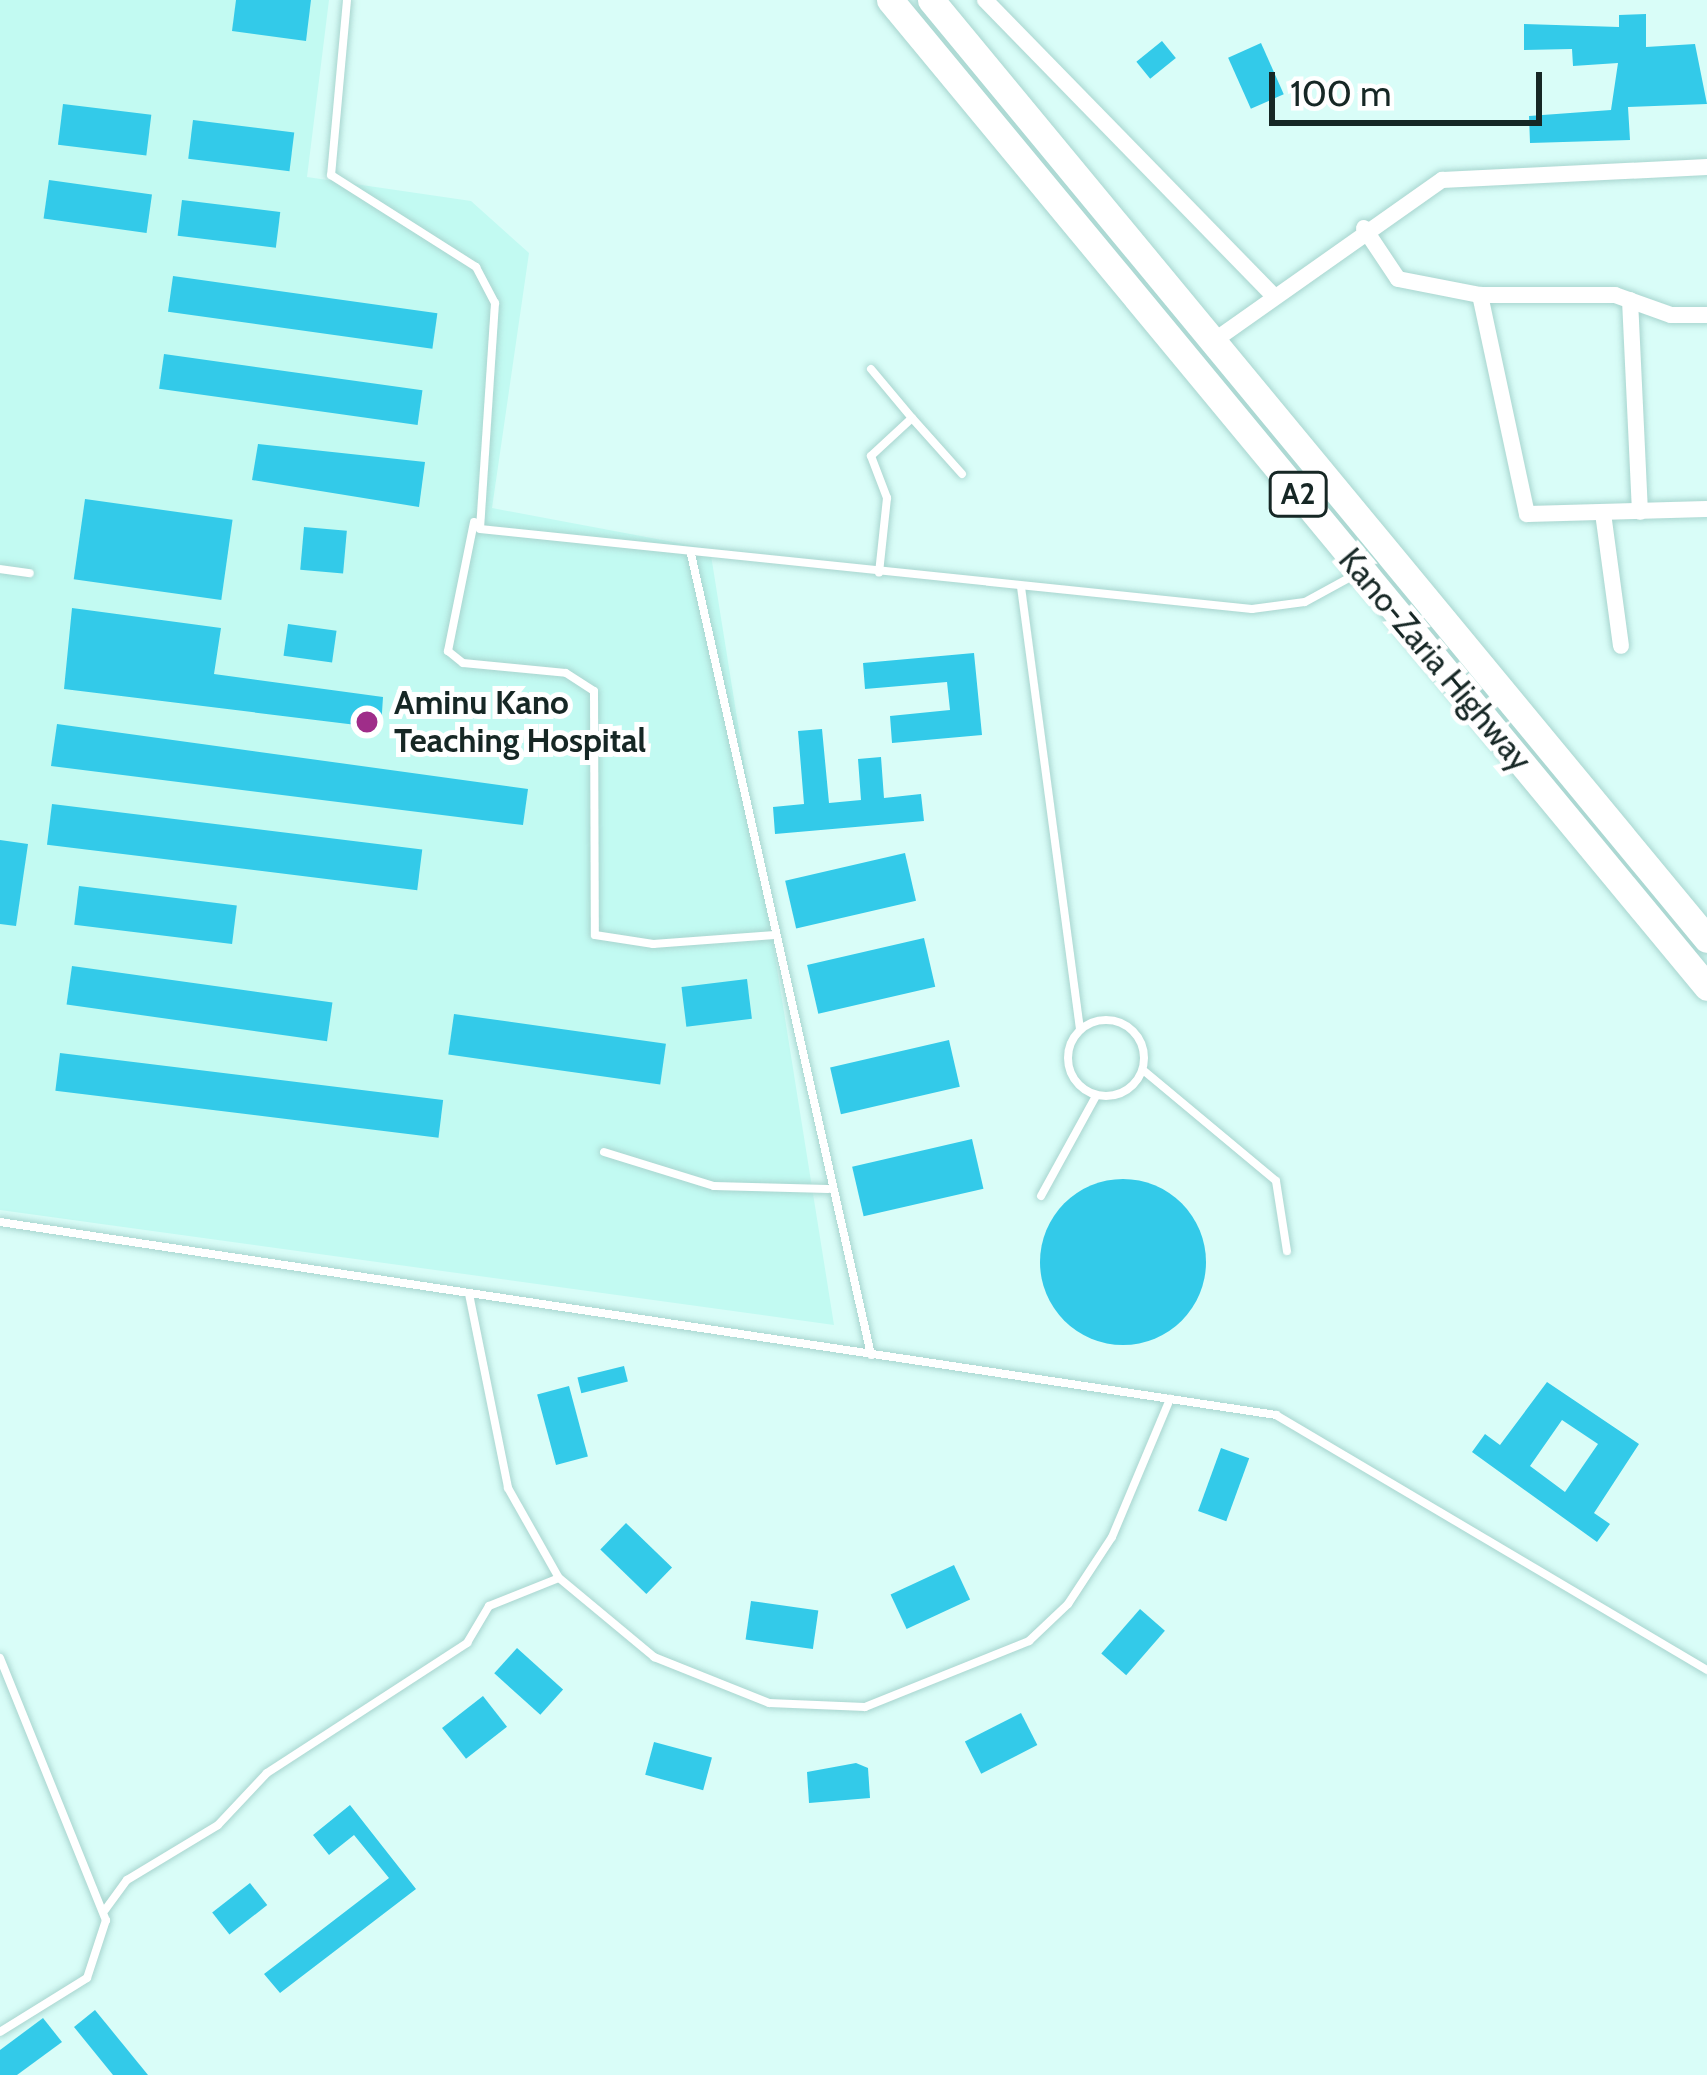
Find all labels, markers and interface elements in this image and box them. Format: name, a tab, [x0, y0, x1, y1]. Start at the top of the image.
scale bar	[1275, 48, 1548, 122]
text: 100 m	[1290, 71, 1392, 115]
road number: A2	[1268, 470, 1328, 518]
street label: Kano-Zaria Highway	[1330, 541, 1540, 779]
place label: Aminu Kano Teaching Hospital	[394, 683, 646, 761]
marker: Aminu Kano Teaching Hospital	[351, 706, 383, 738]

